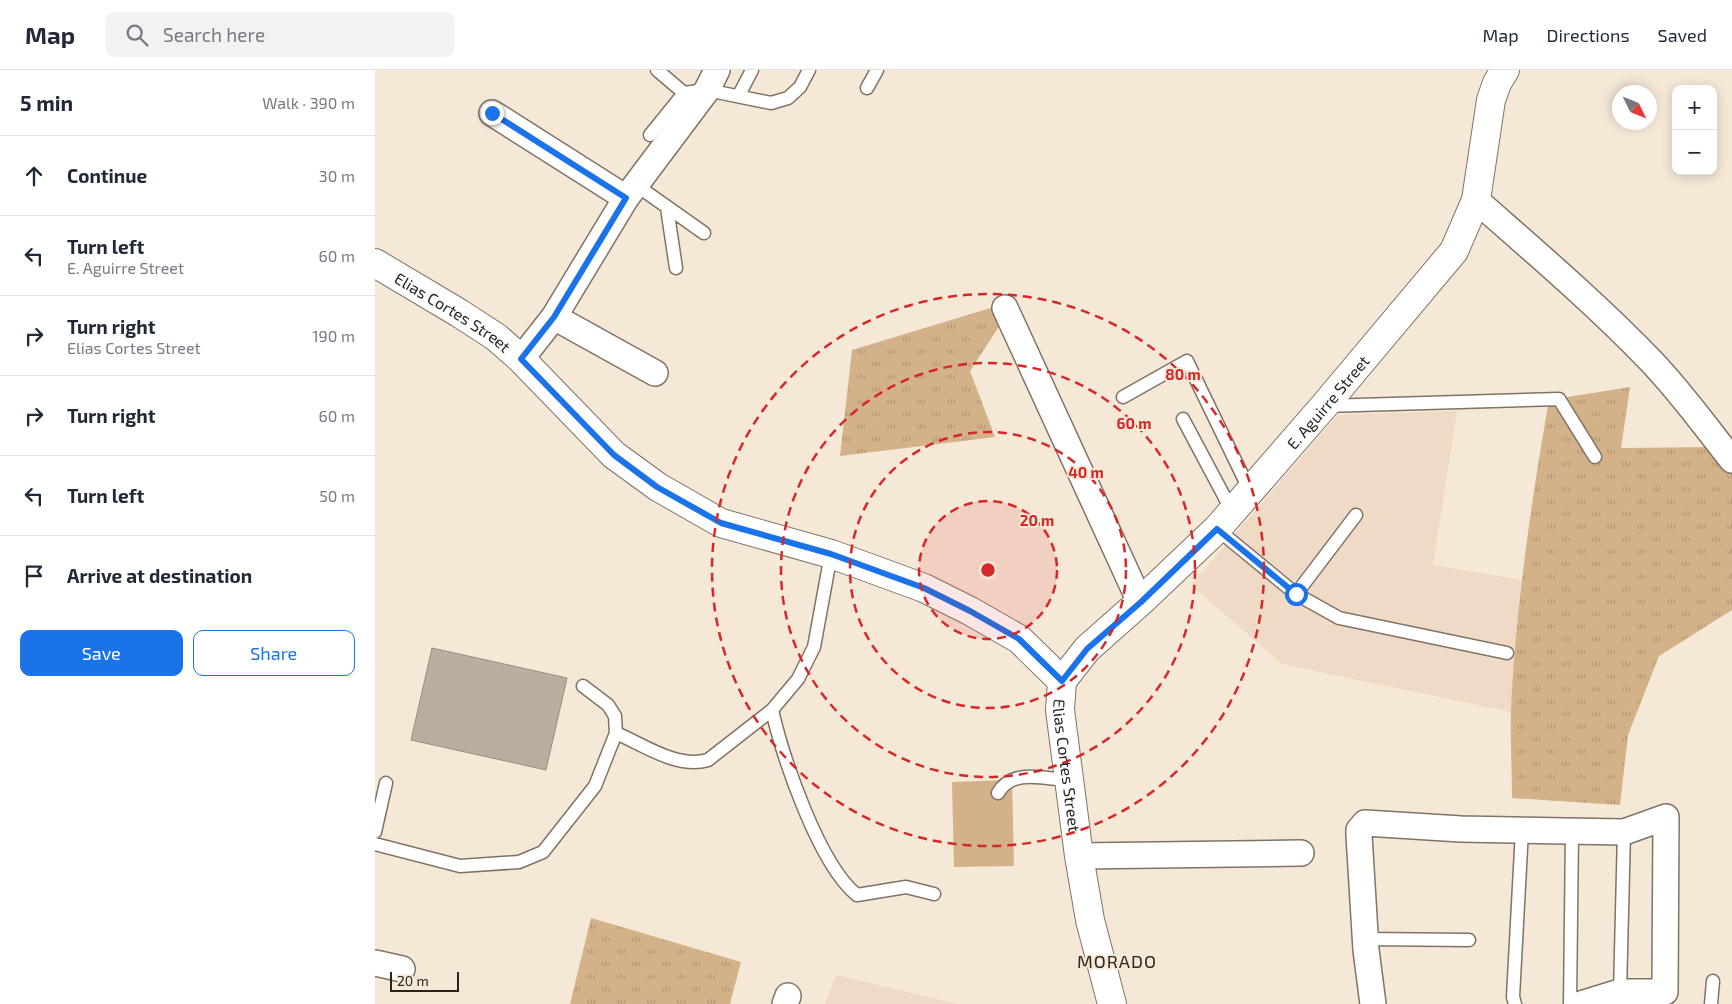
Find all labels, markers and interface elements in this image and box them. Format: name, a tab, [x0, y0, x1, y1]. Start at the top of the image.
search box	[105, 12, 455, 57]
text: Map	[25, 20, 75, 49]
icon: search	[123, 21, 151, 49]
text: Search here	[163, 23, 265, 46]
text: Map	[1482, 24, 1519, 46]
text: Directions	[1547, 24, 1630, 46]
text: Saved	[1658, 24, 1707, 46]
north arrow	[1612, 85, 1657, 130]
map controls	[1672, 85, 1717, 175]
button: +	[1672, 85, 1717, 130]
text: 5 min	[20, 90, 73, 115]
text: Walk · 390 m	[262, 93, 355, 112]
route end	[481, 102, 504, 125]
button: −	[1672, 130, 1717, 175]
icon: ahead	[20, 162, 48, 190]
text: Continue	[67, 164, 147, 187]
text: 30 m	[319, 166, 355, 185]
text: Turn left	[67, 235, 144, 258]
icon: left	[20, 242, 48, 270]
text: 60 m	[319, 246, 355, 265]
text: E. Aguirre Street	[67, 258, 184, 277]
street label: Elias Cortes Street	[392, 268, 515, 355]
text: Turn right	[67, 315, 155, 338]
icon: right	[20, 322, 48, 350]
text: 190 m	[312, 326, 355, 345]
text: Elias Cortes Street	[67, 338, 201, 357]
street label: E. Aguirre Street	[1282, 351, 1372, 452]
text: 80 m	[1165, 365, 1201, 383]
icon: right	[20, 402, 48, 430]
text: Turn right	[67, 404, 155, 427]
text: 60 m	[319, 406, 355, 425]
text: 60 m	[1117, 414, 1151, 432]
text: 40 m	[1068, 463, 1104, 481]
icon: left	[20, 482, 48, 510]
text: Turn left	[67, 484, 144, 507]
text: 50 m	[319, 486, 355, 505]
text: 20 m	[1020, 511, 1054, 529]
centre of rings	[979, 561, 997, 579]
icon: arrive	[20, 562, 48, 590]
text: Arrive at destination	[67, 564, 252, 587]
route start	[1285, 583, 1308, 606]
button: Save	[20, 630, 183, 676]
button: Share	[193, 630, 355, 676]
street label: Elias Cortes Street	[1050, 698, 1085, 833]
district label: MORADO	[1077, 950, 1157, 972]
scale bar	[390, 969, 459, 992]
text: 20 m	[397, 972, 429, 989]

